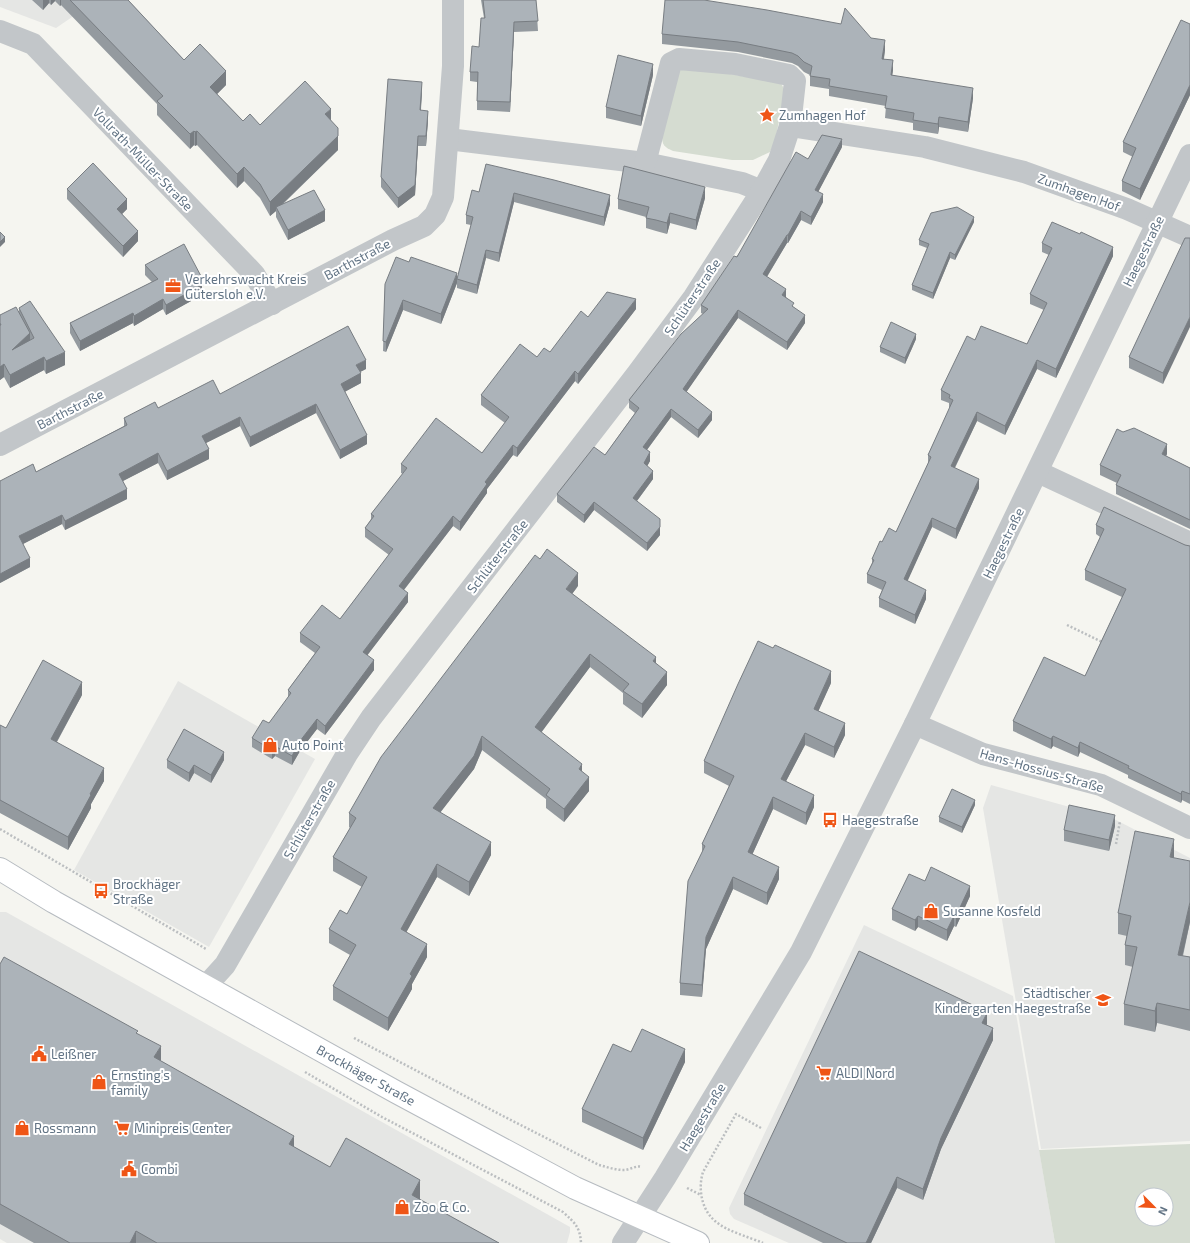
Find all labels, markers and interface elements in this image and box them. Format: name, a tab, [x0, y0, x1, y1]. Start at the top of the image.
street label: Vollrath-Müller-Straße	[90, 104, 196, 214]
place icon: Zumhagen Hof	[758, 106, 776, 124]
place label: Zumhagen Hof	[779, 107, 867, 123]
street label: Zumhagen Hof	[1036, 170, 1123, 215]
street label: Haegestraße	[1119, 213, 1167, 289]
street label: Barthstraße	[321, 235, 393, 283]
street label: Schlüterstraße	[660, 256, 724, 338]
place label: Verkehrswacht Kreis Gütersloh e.V.	[185, 271, 307, 302]
office icon: Verkehrswacht Kreis Gütersloh e.V.	[164, 277, 182, 295]
street label: Barthstraße	[34, 385, 106, 433]
street label: Haegestraße	[979, 505, 1027, 581]
street label: Schlüterstraße	[463, 516, 531, 596]
shop icon: Auto Point	[261, 736, 279, 754]
place label: Auto Point	[282, 737, 343, 753]
street label: Hans-Hossius-Straße	[978, 745, 1106, 795]
street label: Schlüterstraße	[280, 776, 338, 862]
bus stop icon: Haegestraße	[821, 811, 839, 829]
place label: Haegestraße	[842, 812, 919, 828]
place label: Brockhäger Straße	[113, 876, 181, 907]
bus stop icon: Brockhäger Straße	[92, 882, 110, 900]
shop icon: Susanne Kosfeld	[922, 902, 940, 920]
place label: Susanne Kosfeld	[943, 903, 1041, 919]
place label: Städtischer Kindergarten Haegestraße	[934, 985, 1091, 1016]
school or university icon: Städtischer Kindergarten Haegestraße	[1094, 991, 1112, 1009]
street label: Brockhäger Straße	[314, 1041, 418, 1109]
public building icon: Leißner	[30, 1045, 48, 1063]
place label: Leißner	[51, 1046, 96, 1062]
supermarket icon: ALDI Nord	[815, 1064, 833, 1082]
place label: ALDI Nord	[836, 1065, 895, 1081]
place label: Ernsting's family	[111, 1067, 170, 1098]
shop icon: Ernsting's family	[90, 1073, 108, 1091]
street label: Haegestraße	[675, 1080, 729, 1154]
shop icon: Rossmann	[13, 1119, 31, 1137]
supermarket icon: Minipreis Center	[113, 1119, 131, 1137]
place label: Rossmann	[34, 1120, 96, 1136]
place label: Minipreis Center	[134, 1120, 231, 1136]
public building icon: Combi	[120, 1160, 138, 1178]
place label: Combi	[141, 1161, 178, 1177]
north arrow	[1134, 1187, 1174, 1227]
shop icon: Zoo & Co.	[393, 1198, 411, 1216]
place label: Zoo & Co.	[414, 1199, 470, 1215]
text: N	[1156, 1205, 1171, 1218]

